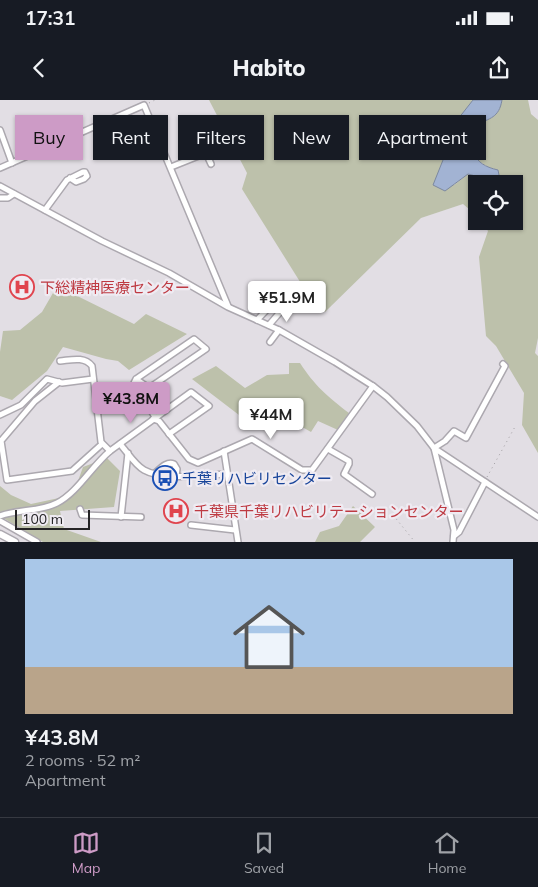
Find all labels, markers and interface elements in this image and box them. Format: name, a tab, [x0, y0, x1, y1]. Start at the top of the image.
text: 17:31	[25, 6, 75, 30]
icon: back	[25, 54, 53, 82]
text: Habito	[233, 54, 305, 82]
icon: share	[485, 54, 513, 82]
chip: Buy	[15, 115, 83, 160]
chip: Rent	[93, 115, 168, 160]
chip: Filters	[178, 115, 264, 160]
chip: New	[274, 115, 349, 160]
chip: Apartment	[359, 115, 486, 160]
map controls	[468, 175, 523, 230]
button: locate	[468, 175, 523, 230]
hospital icon: 下総精神医療センター	[9, 274, 35, 300]
place label: 下総精神医療センター	[40, 278, 190, 297]
pin: ¥51.9M	[246, 280, 328, 323]
text: ¥51.9M	[259, 287, 315, 307]
pin: ¥43.8M	[90, 382, 172, 424]
text: ¥43.8M	[103, 388, 159, 408]
pin: ¥44M	[241, 398, 301, 440]
text: ¥44M	[250, 404, 292, 424]
bus stop icon: 千葉リハビリセンター	[152, 465, 178, 491]
place label: 千葉リハビリセンター	[182, 469, 332, 488]
hospital icon: 千葉県千葉リハビリテーションセンター	[163, 498, 189, 524]
place label: 千葉県千葉リハビリテーションセンター	[194, 502, 464, 521]
scale bar	[15, 507, 90, 530]
text: 100 m	[22, 510, 63, 528]
icon: home	[224, 592, 314, 682]
text: ¥43.8M	[25, 724, 99, 750]
text: 2 rooms · 52 m²	[25, 750, 140, 770]
text: Apartment	[25, 770, 106, 790]
tab: Map	[72, 829, 101, 877]
tab: Saved	[244, 829, 284, 877]
tab: Home	[428, 829, 466, 877]

